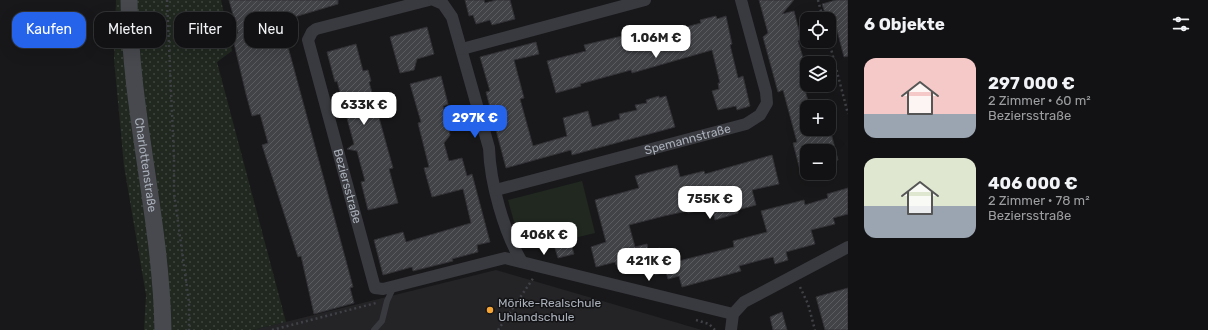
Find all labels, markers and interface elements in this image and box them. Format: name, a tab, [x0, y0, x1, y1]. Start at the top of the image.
chip: Kaufen	[12, 12, 86, 48]
chip: Mieten	[94, 12, 166, 48]
chip: Filter	[174, 12, 236, 48]
chip: Neu	[244, 12, 298, 48]
map controls	[800, 12, 836, 180]
button: locate	[800, 12, 836, 48]
icon: filters	[1170, 13, 1192, 35]
text: 6 Objekte	[864, 14, 945, 34]
pin: 1.06M €	[619, 25, 693, 59]
text: 1.06M €	[630, 30, 682, 45]
button: layers	[800, 56, 836, 92]
text: 297 000 €	[988, 73, 1075, 93]
icon: home	[896, 74, 944, 122]
pin: 633K €	[331, 92, 397, 126]
text: 2 Zimmer · 60 m²	[988, 93, 1091, 108]
text: 633K €	[340, 97, 388, 112]
button: +	[800, 100, 836, 136]
pin: 297K €	[442, 105, 508, 139]
text: Beziersstraße	[988, 108, 1071, 123]
text: 297K €	[452, 110, 498, 125]
street label: Charlottenstraße	[132, 117, 159, 213]
street label: Spemannstraße	[643, 121, 732, 158]
button: −	[800, 144, 836, 180]
street label: Beziersstraße	[331, 147, 364, 225]
text: 406 000 €	[988, 173, 1078, 193]
icon: home	[896, 174, 944, 222]
pin: 755K €	[677, 186, 743, 220]
text: 755K €	[687, 191, 733, 206]
text: 2 Zimmer · 78 m²	[988, 193, 1090, 208]
text: Beziersstraße	[988, 208, 1071, 223]
pin: 406K €	[511, 222, 577, 256]
text: 406K €	[520, 227, 568, 242]
pin: 421K €	[616, 248, 682, 282]
text: 421K €	[626, 253, 672, 268]
place label: Mörike-Realschule Uhlandschule	[498, 296, 601, 324]
marker: Mörike-Realschule Uhlandschule	[485, 305, 495, 315]

